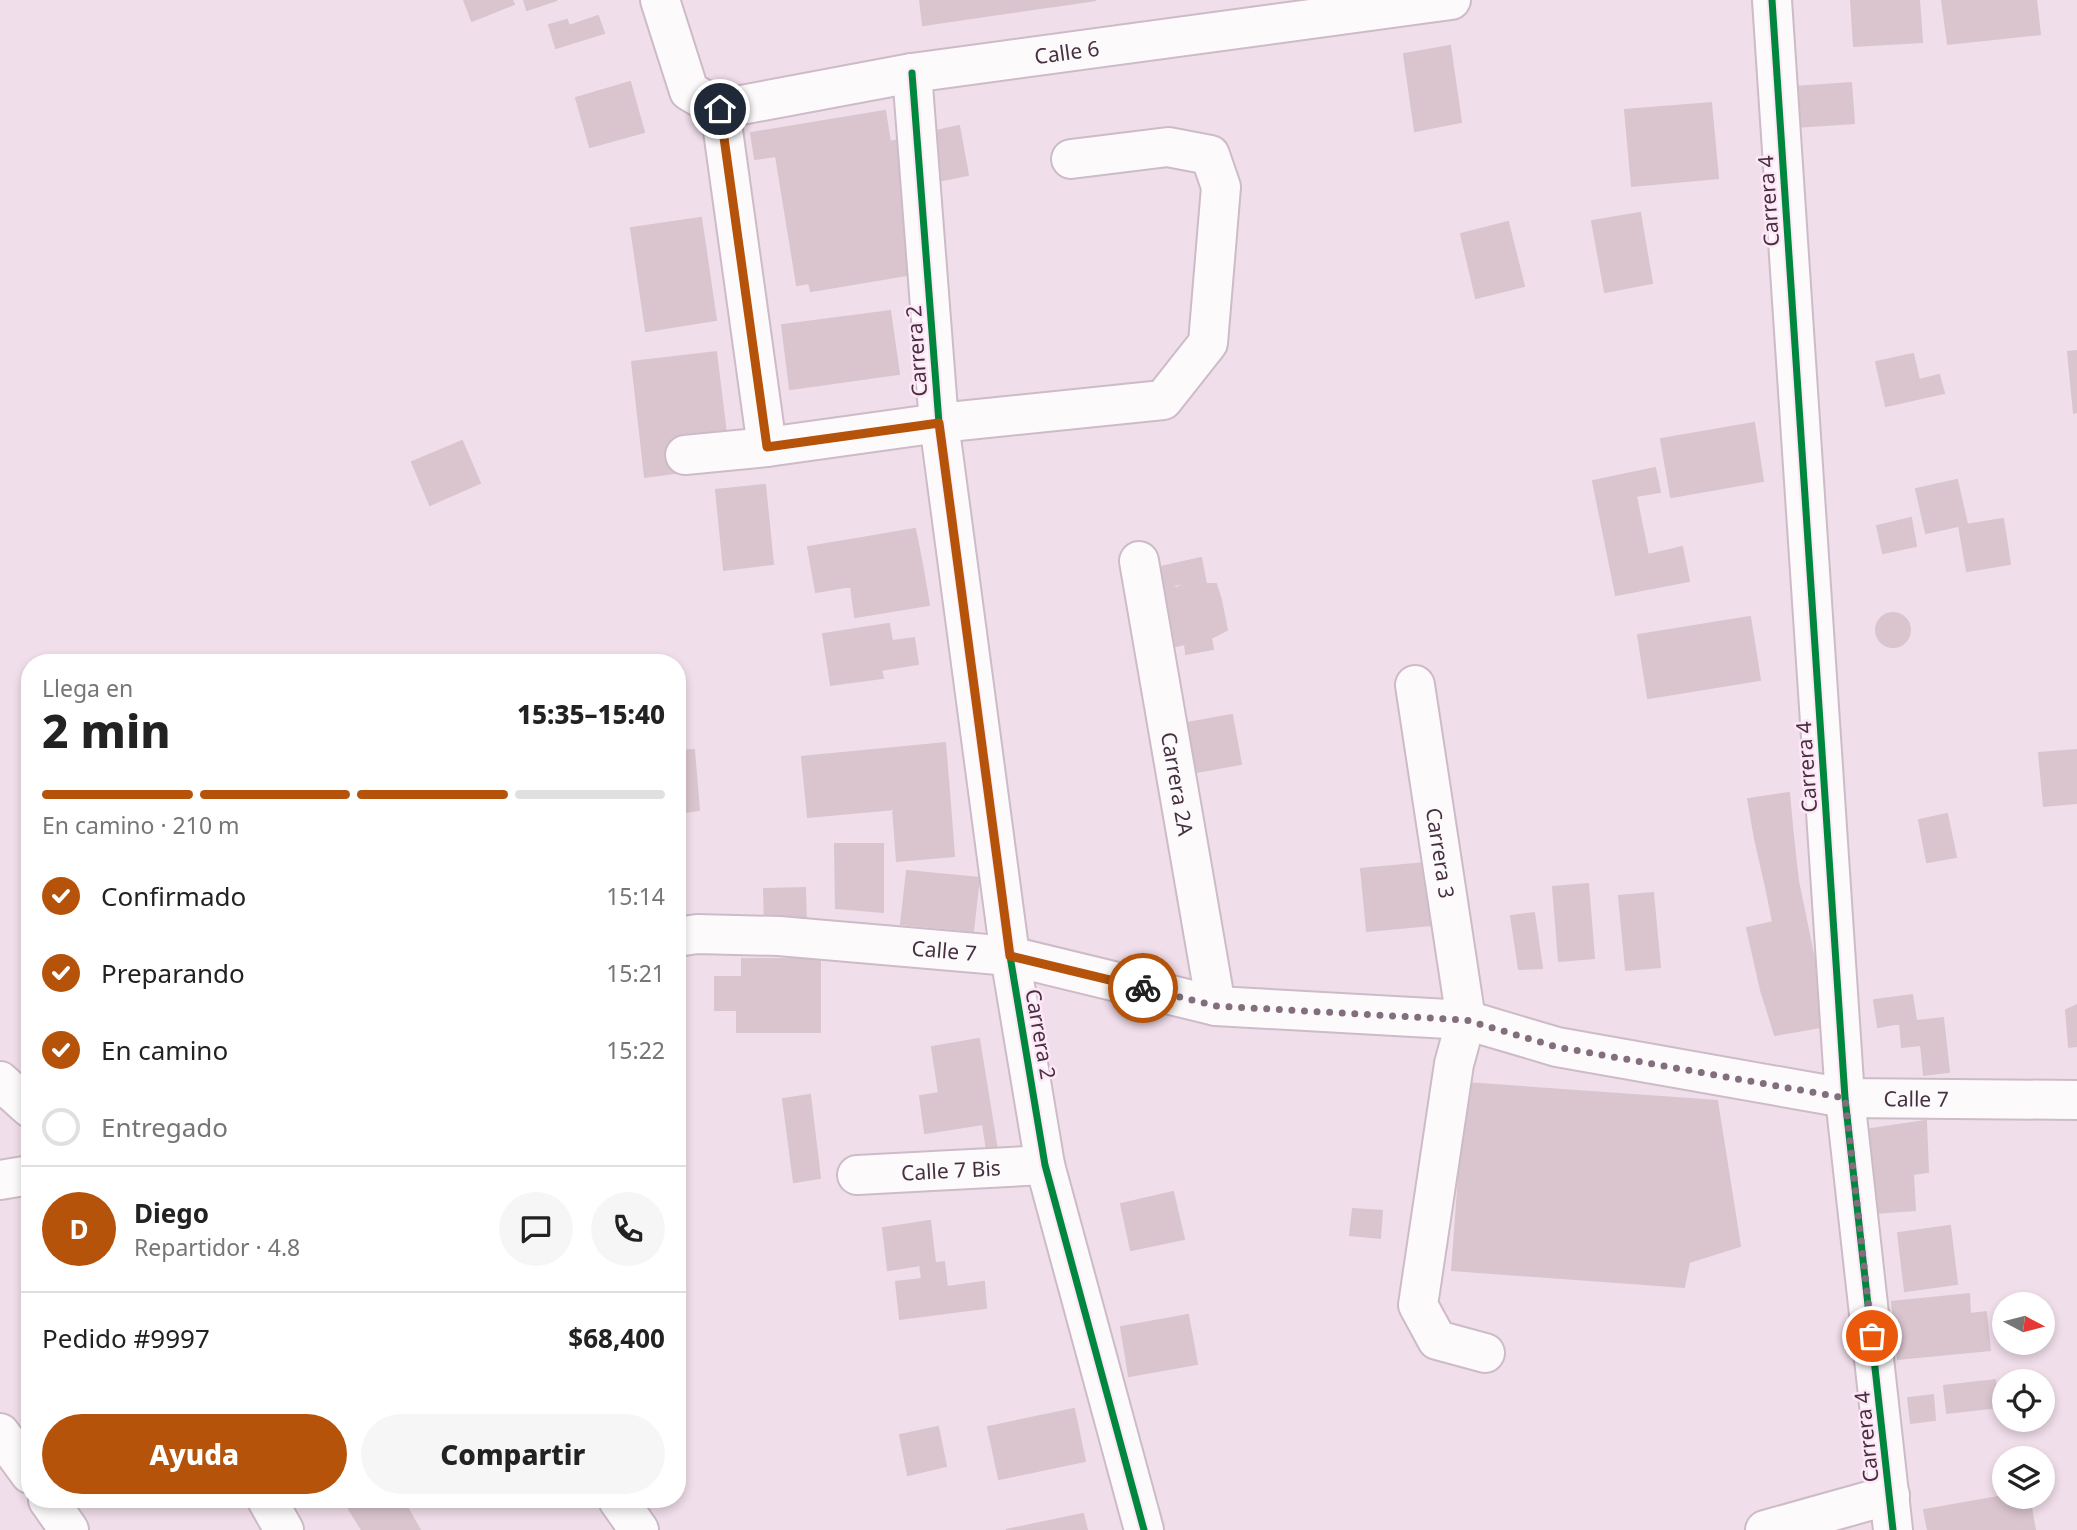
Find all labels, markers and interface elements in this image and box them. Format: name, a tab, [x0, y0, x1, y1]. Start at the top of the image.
street label: Calle 6	[1033, 34, 1101, 70]
pin	[690, 79, 750, 139]
icon: home	[701, 90, 739, 128]
street label: Carrera 4	[1751, 154, 1785, 248]
street label: Carrera 2	[899, 304, 933, 398]
text: Llega en	[42, 672, 133, 704]
text: 15:35–15:40	[517, 696, 665, 732]
text: 2 min	[42, 699, 171, 761]
street label: Carrera 4	[1789, 720, 1823, 814]
street label: Carrera 2A	[1155, 730, 1200, 838]
street label: Carrera 3	[1420, 806, 1461, 900]
text: En camino · 210 m	[42, 809, 240, 841]
icon: check	[42, 877, 80, 915]
text: Confirmado	[101, 878, 246, 914]
text: 15:14	[606, 880, 665, 912]
street label: Calle 7	[910, 934, 978, 967]
courier	[1108, 953, 1178, 1023]
icon: check	[42, 954, 80, 992]
text: Preparando	[101, 955, 245, 991]
text: 15:21	[606, 957, 665, 989]
icon: bike	[1124, 969, 1162, 1007]
street label: Carrera 2	[1019, 987, 1063, 1081]
icon: check	[42, 1031, 80, 1069]
text: En camino	[101, 1032, 228, 1068]
text: 15:22	[606, 1034, 665, 1066]
street label: Calle 7	[1883, 1084, 1949, 1113]
text: Entregado	[101, 1109, 228, 1145]
street label: Calle 7 Bis	[900, 1153, 1001, 1187]
button: chat	[499, 1192, 573, 1266]
button: phone	[591, 1192, 665, 1266]
text: Diego	[134, 1195, 209, 1231]
text: D	[69, 1211, 89, 1247]
text: Repartidor · 4.8	[134, 1231, 300, 1263]
north arrow	[1992, 1292, 2054, 1354]
map controls	[1992, 1292, 2055, 1509]
pin	[1842, 1306, 1902, 1366]
icon: bag	[1853, 1317, 1891, 1355]
text: Pedido #9997	[42, 1320, 210, 1356]
text: $68,400	[568, 1320, 665, 1356]
button: locate	[1992, 1369, 2055, 1432]
street label: Carrera 4	[1847, 1390, 1885, 1484]
button: Ayuda	[42, 1414, 347, 1494]
button: Compartir	[361, 1414, 665, 1494]
button: layers	[1992, 1446, 2055, 1509]

